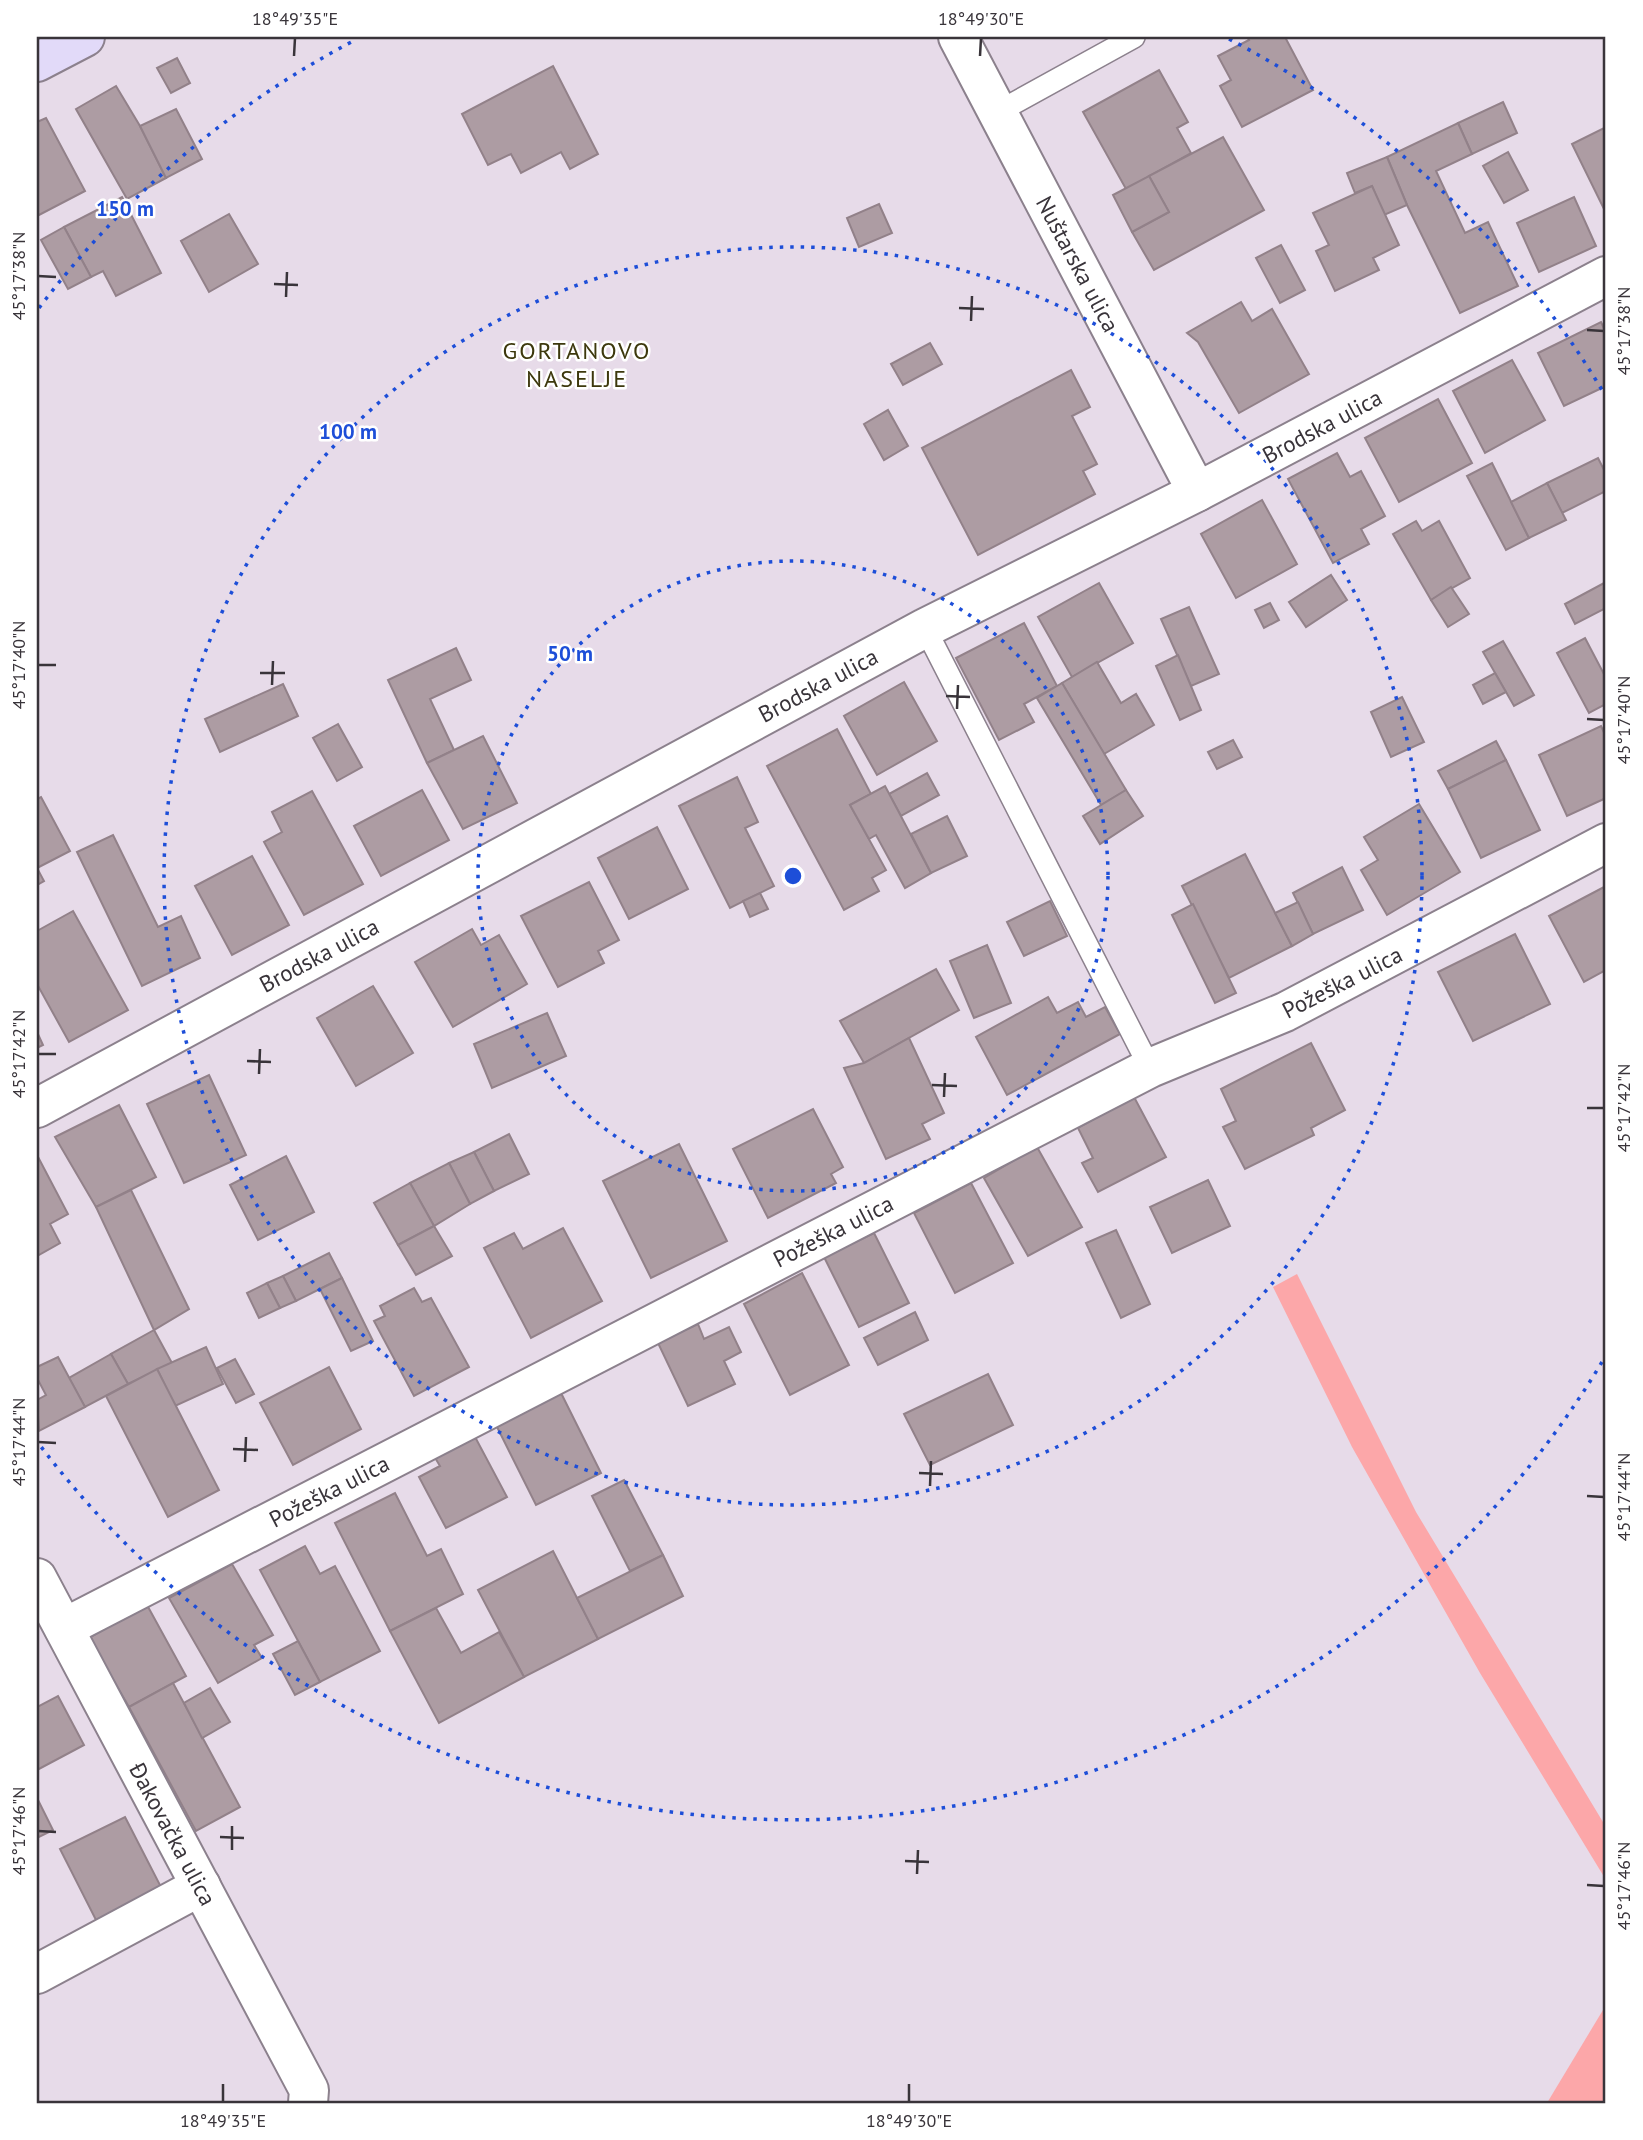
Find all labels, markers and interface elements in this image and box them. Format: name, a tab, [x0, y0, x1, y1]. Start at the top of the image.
text: 18°49'35"E	[252, 7, 338, 30]
text: 18°49'30"E	[938, 7, 1024, 30]
street label: Nuštarska ulica	[1030, 191, 1126, 337]
text: 150 m	[96, 195, 154, 222]
text: 45°17'38"N	[7, 232, 30, 320]
text: 45°17'38"N	[1612, 287, 1635, 375]
district label: GORTANOVO NASELJE	[502, 335, 652, 394]
street label: Brodska ulica	[1257, 382, 1387, 470]
text: 100 m	[319, 418, 377, 445]
text: 45°17'40"N	[7, 621, 30, 709]
text: 50 m	[547, 640, 593, 667]
street label: Brodska ulica	[753, 641, 883, 729]
text: 45°17'40"N	[1612, 676, 1635, 764]
centre of rings	[781, 864, 805, 888]
street label: Brodska ulica	[254, 911, 384, 999]
street label: Požeška ulica	[1277, 939, 1407, 1025]
text: 45°17'42"N	[7, 1010, 30, 1098]
text: 45°17'42"N	[1612, 1064, 1635, 1152]
street label: Požeška ulica	[768, 1188, 898, 1274]
text: 45°17'44"N	[7, 1398, 30, 1486]
street label: Požeška ulica	[264, 1448, 394, 1534]
text: 45°17'44"N	[1612, 1453, 1635, 1541]
street label: Đakovačka ulica	[123, 1757, 223, 1910]
text: 45°17'46"N	[7, 1787, 30, 1875]
text: 45°17'46"N	[1612, 1842, 1635, 1930]
text: 18°49'35"E	[180, 2109, 266, 2132]
text: 18°49'30"E	[866, 2109, 952, 2132]

